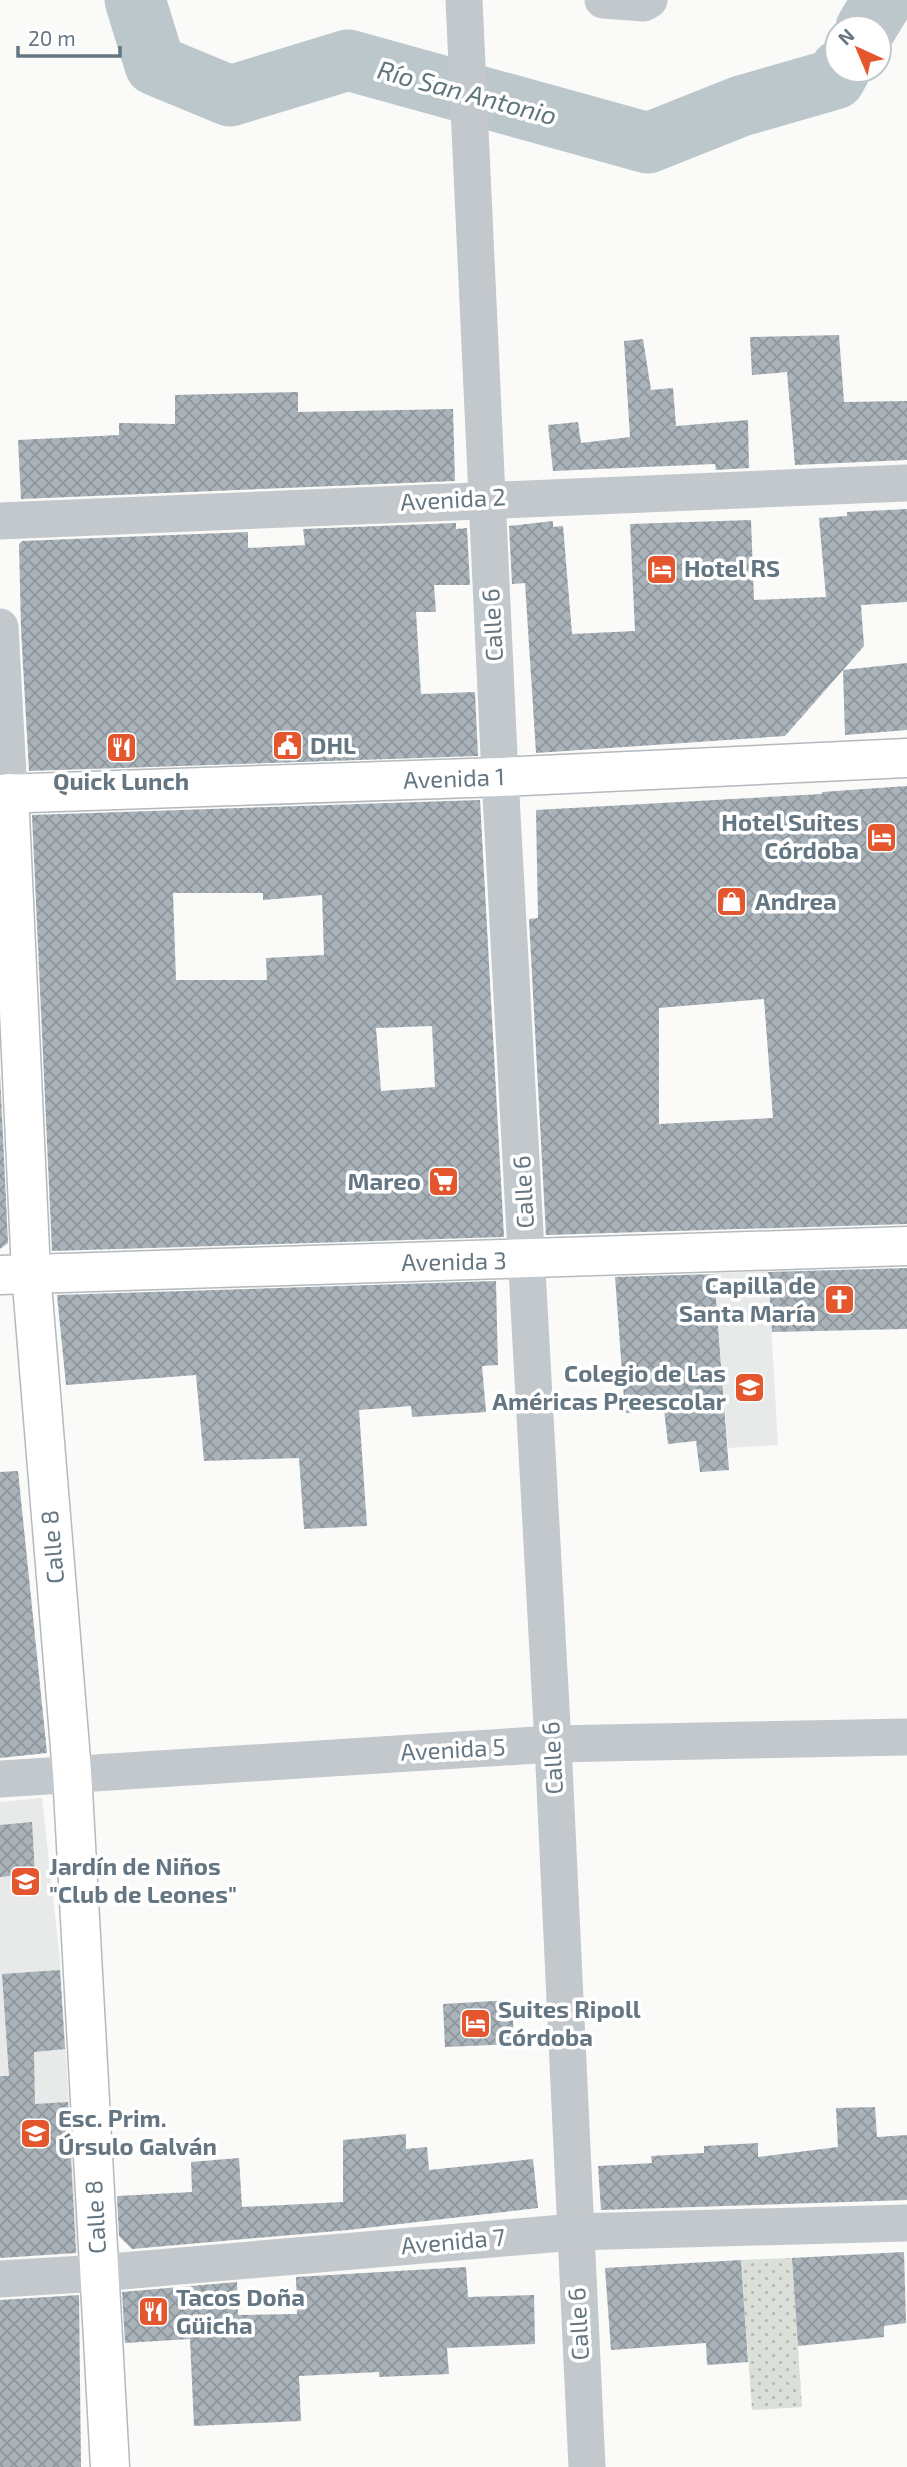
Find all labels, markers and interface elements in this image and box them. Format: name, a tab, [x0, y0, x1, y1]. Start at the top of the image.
scale bar	[18, 14, 119, 58]
north arrow	[823, 14, 893, 84]
text: N	[833, 23, 859, 49]
text: 20 m	[28, 25, 76, 50]
water label: Río San Antonio	[374, 53, 560, 130]
street label: Avenida 2	[399, 481, 506, 516]
hotel icon: Hotel RS	[644, 552, 678, 586]
place label: Hotel RS	[684, 553, 780, 582]
street label: Calle 6	[475, 588, 508, 662]
public building icon: DHL	[270, 729, 304, 763]
place label: DHL	[310, 730, 356, 759]
restaurant icon: Quick Lunch	[104, 731, 138, 765]
street label: Avenida 1	[403, 761, 505, 794]
place label: Quick Lunch	[53, 766, 189, 796]
place label: Hotel Suites Córdoba	[721, 807, 859, 864]
hotel icon: Hotel Suites Córdoba	[865, 820, 899, 854]
shop icon: Andrea	[715, 885, 749, 919]
place label: Andrea	[755, 886, 837, 915]
street label: Calle 6	[506, 1155, 539, 1229]
supermarket icon: Mareo	[427, 1165, 461, 1199]
place label: Mareo	[348, 1166, 421, 1195]
street label: Avenida 3	[401, 1245, 507, 1276]
place label: Capilla de Santa María	[679, 1270, 816, 1327]
church icon: Capilla de Santa María	[822, 1283, 856, 1317]
place label: Colegio de Las Américas Preescolar	[492, 1358, 727, 1415]
school or university icon: Colegio de Las Américas Preescolar	[732, 1371, 766, 1405]
street label: Calle 8	[34, 1509, 69, 1585]
street label: Calle 6	[535, 1721, 568, 1795]
street label: Avenida 5	[400, 1731, 506, 1766]
place label: Jardín de Niños "Club de Leones"	[49, 1851, 237, 1908]
school or university icon: Jardín de Niños "Club de Leones"	[9, 1864, 43, 1898]
place label: Suites Ripoll Córdoba	[498, 1994, 641, 2051]
hotel icon: Suites Ripoll Córdoba	[458, 2007, 492, 2041]
place label: Esc. Prim. Úrsulo Galván	[58, 2103, 217, 2160]
school or university icon: Esc. Prim. Úrsulo Galván	[18, 2116, 52, 2150]
street label: Calle 8	[78, 2179, 111, 2255]
street label: Avenida 7	[400, 2222, 506, 2259]
place label: Tacos Doña Güicha	[176, 2282, 305, 2339]
street label: Calle 6	[561, 2287, 594, 2361]
restaurant icon: Tacos Doña Güicha	[136, 2295, 170, 2329]

